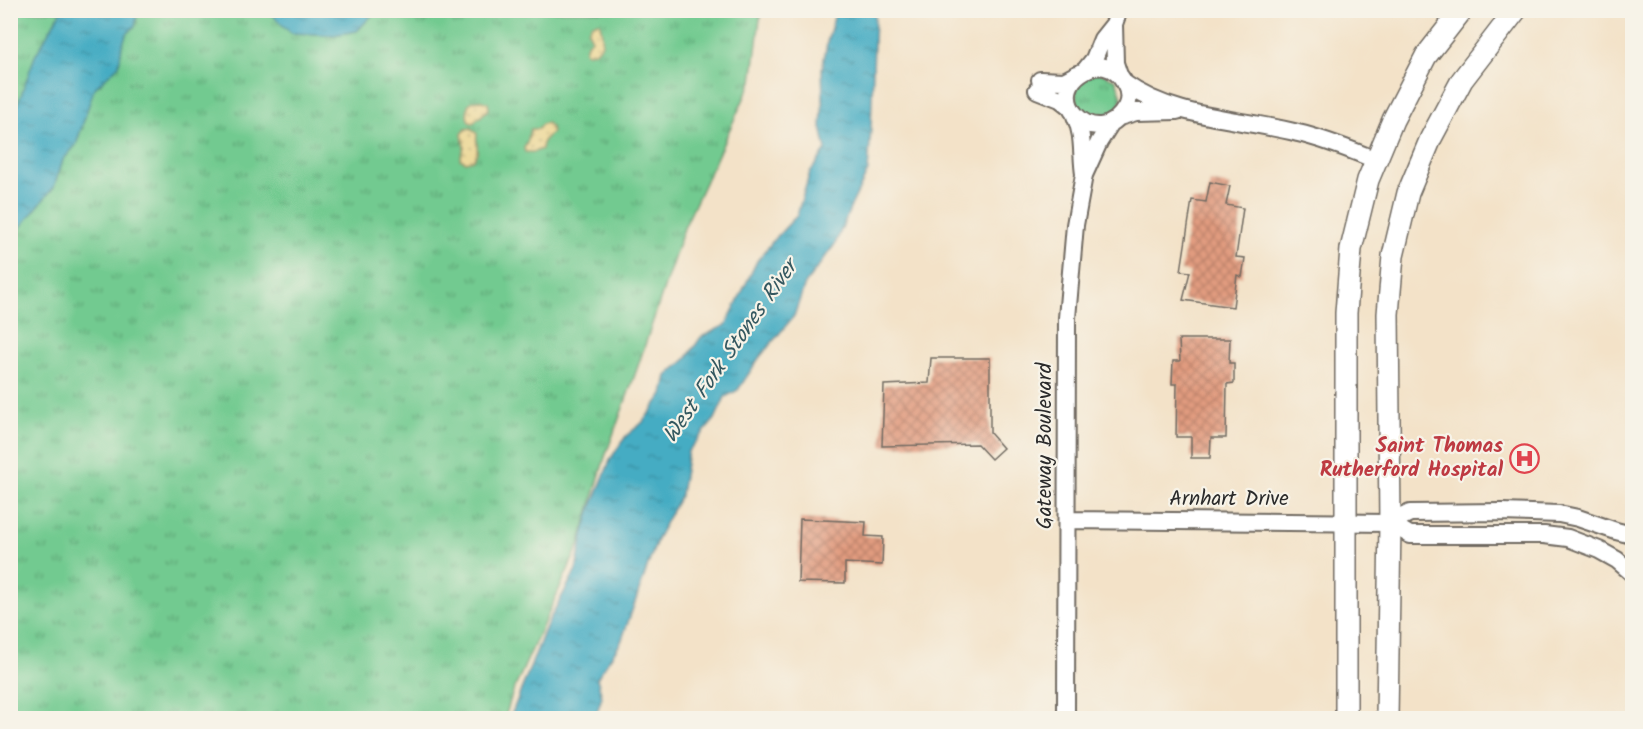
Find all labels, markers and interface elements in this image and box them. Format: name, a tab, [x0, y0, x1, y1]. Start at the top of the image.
water label: West Fork Stones River	[655, 250, 810, 451]
street label: Gateway Boulevard	[1029, 362, 1062, 529]
place label: Saint Thomas Rutherford Hospital	[1320, 430, 1503, 487]
hospital icon: Saint Thomas Rutherford Hospital	[1508, 442, 1540, 474]
street label: Arnhart Drive	[1169, 483, 1289, 516]

